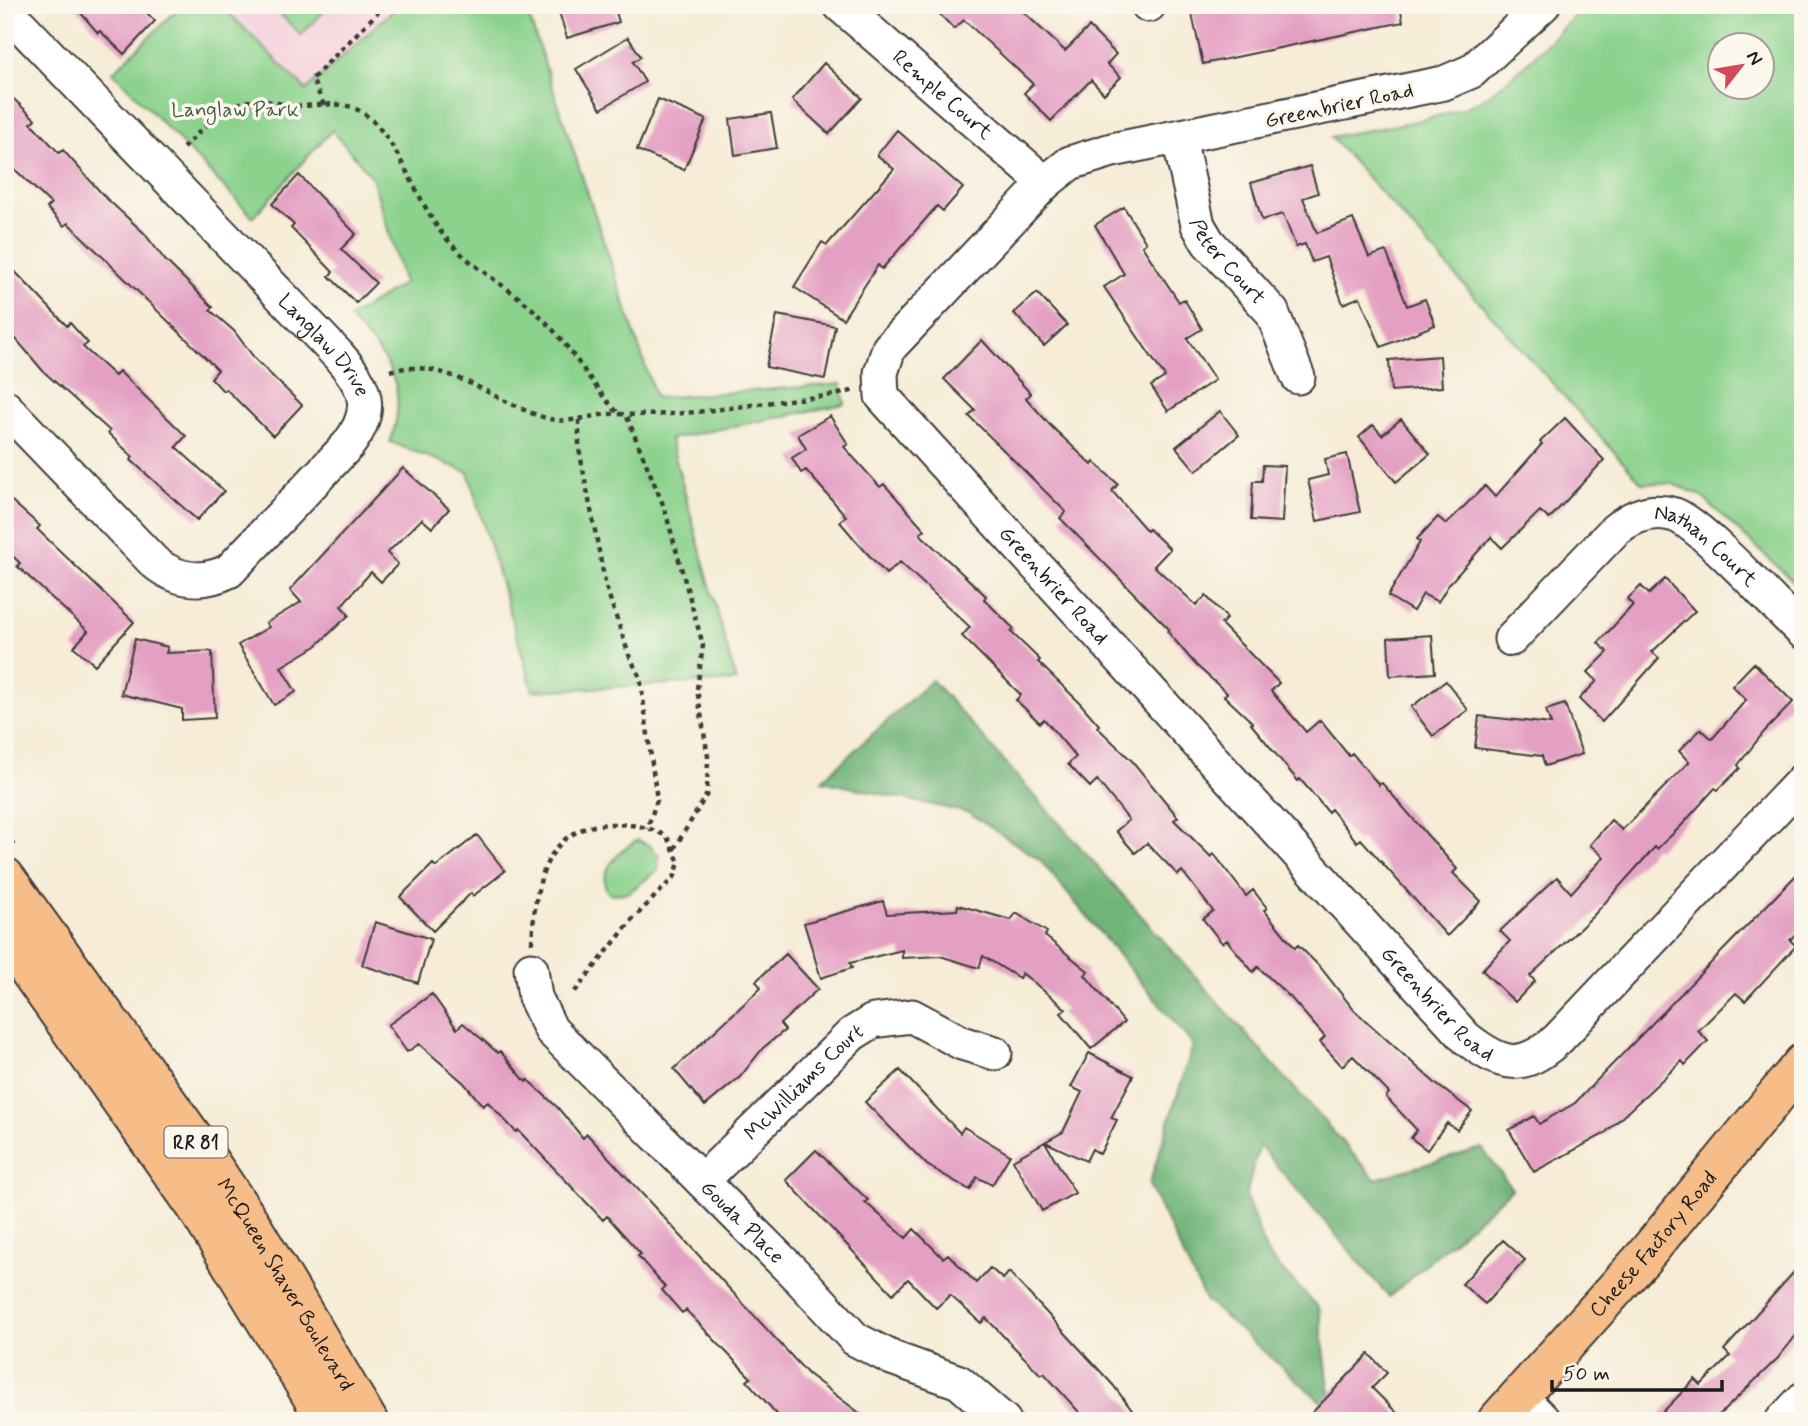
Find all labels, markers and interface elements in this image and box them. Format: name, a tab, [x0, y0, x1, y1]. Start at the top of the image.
north arrow	[1706, 32, 1776, 102]
street label: Remple Court	[886, 44, 999, 147]
text: N	[1740, 46, 1768, 70]
street label: Greenbrier Road	[1262, 77, 1416, 135]
park label: Langlaw Park	[171, 96, 299, 125]
street label: Peter Court	[1182, 217, 1272, 311]
street label: Langlaw Drive	[271, 288, 376, 400]
street label: Nathan Court	[1653, 499, 1764, 594]
street label: Greenbrier Road	[992, 520, 1114, 651]
street label: Greenbrier Road	[1374, 941, 1499, 1069]
street label: McWilliams Court	[738, 1017, 869, 1147]
road number: RR 81	[164, 1126, 228, 1158]
street label: Cheese Factory Road	[1583, 1165, 1724, 1324]
street label: McQueen Shaver Boulevard	[209, 1173, 360, 1396]
street label: Gouda Place	[694, 1174, 790, 1270]
scale bar	[1552, 1349, 1722, 1393]
text: 50 m	[1563, 1360, 1610, 1388]

